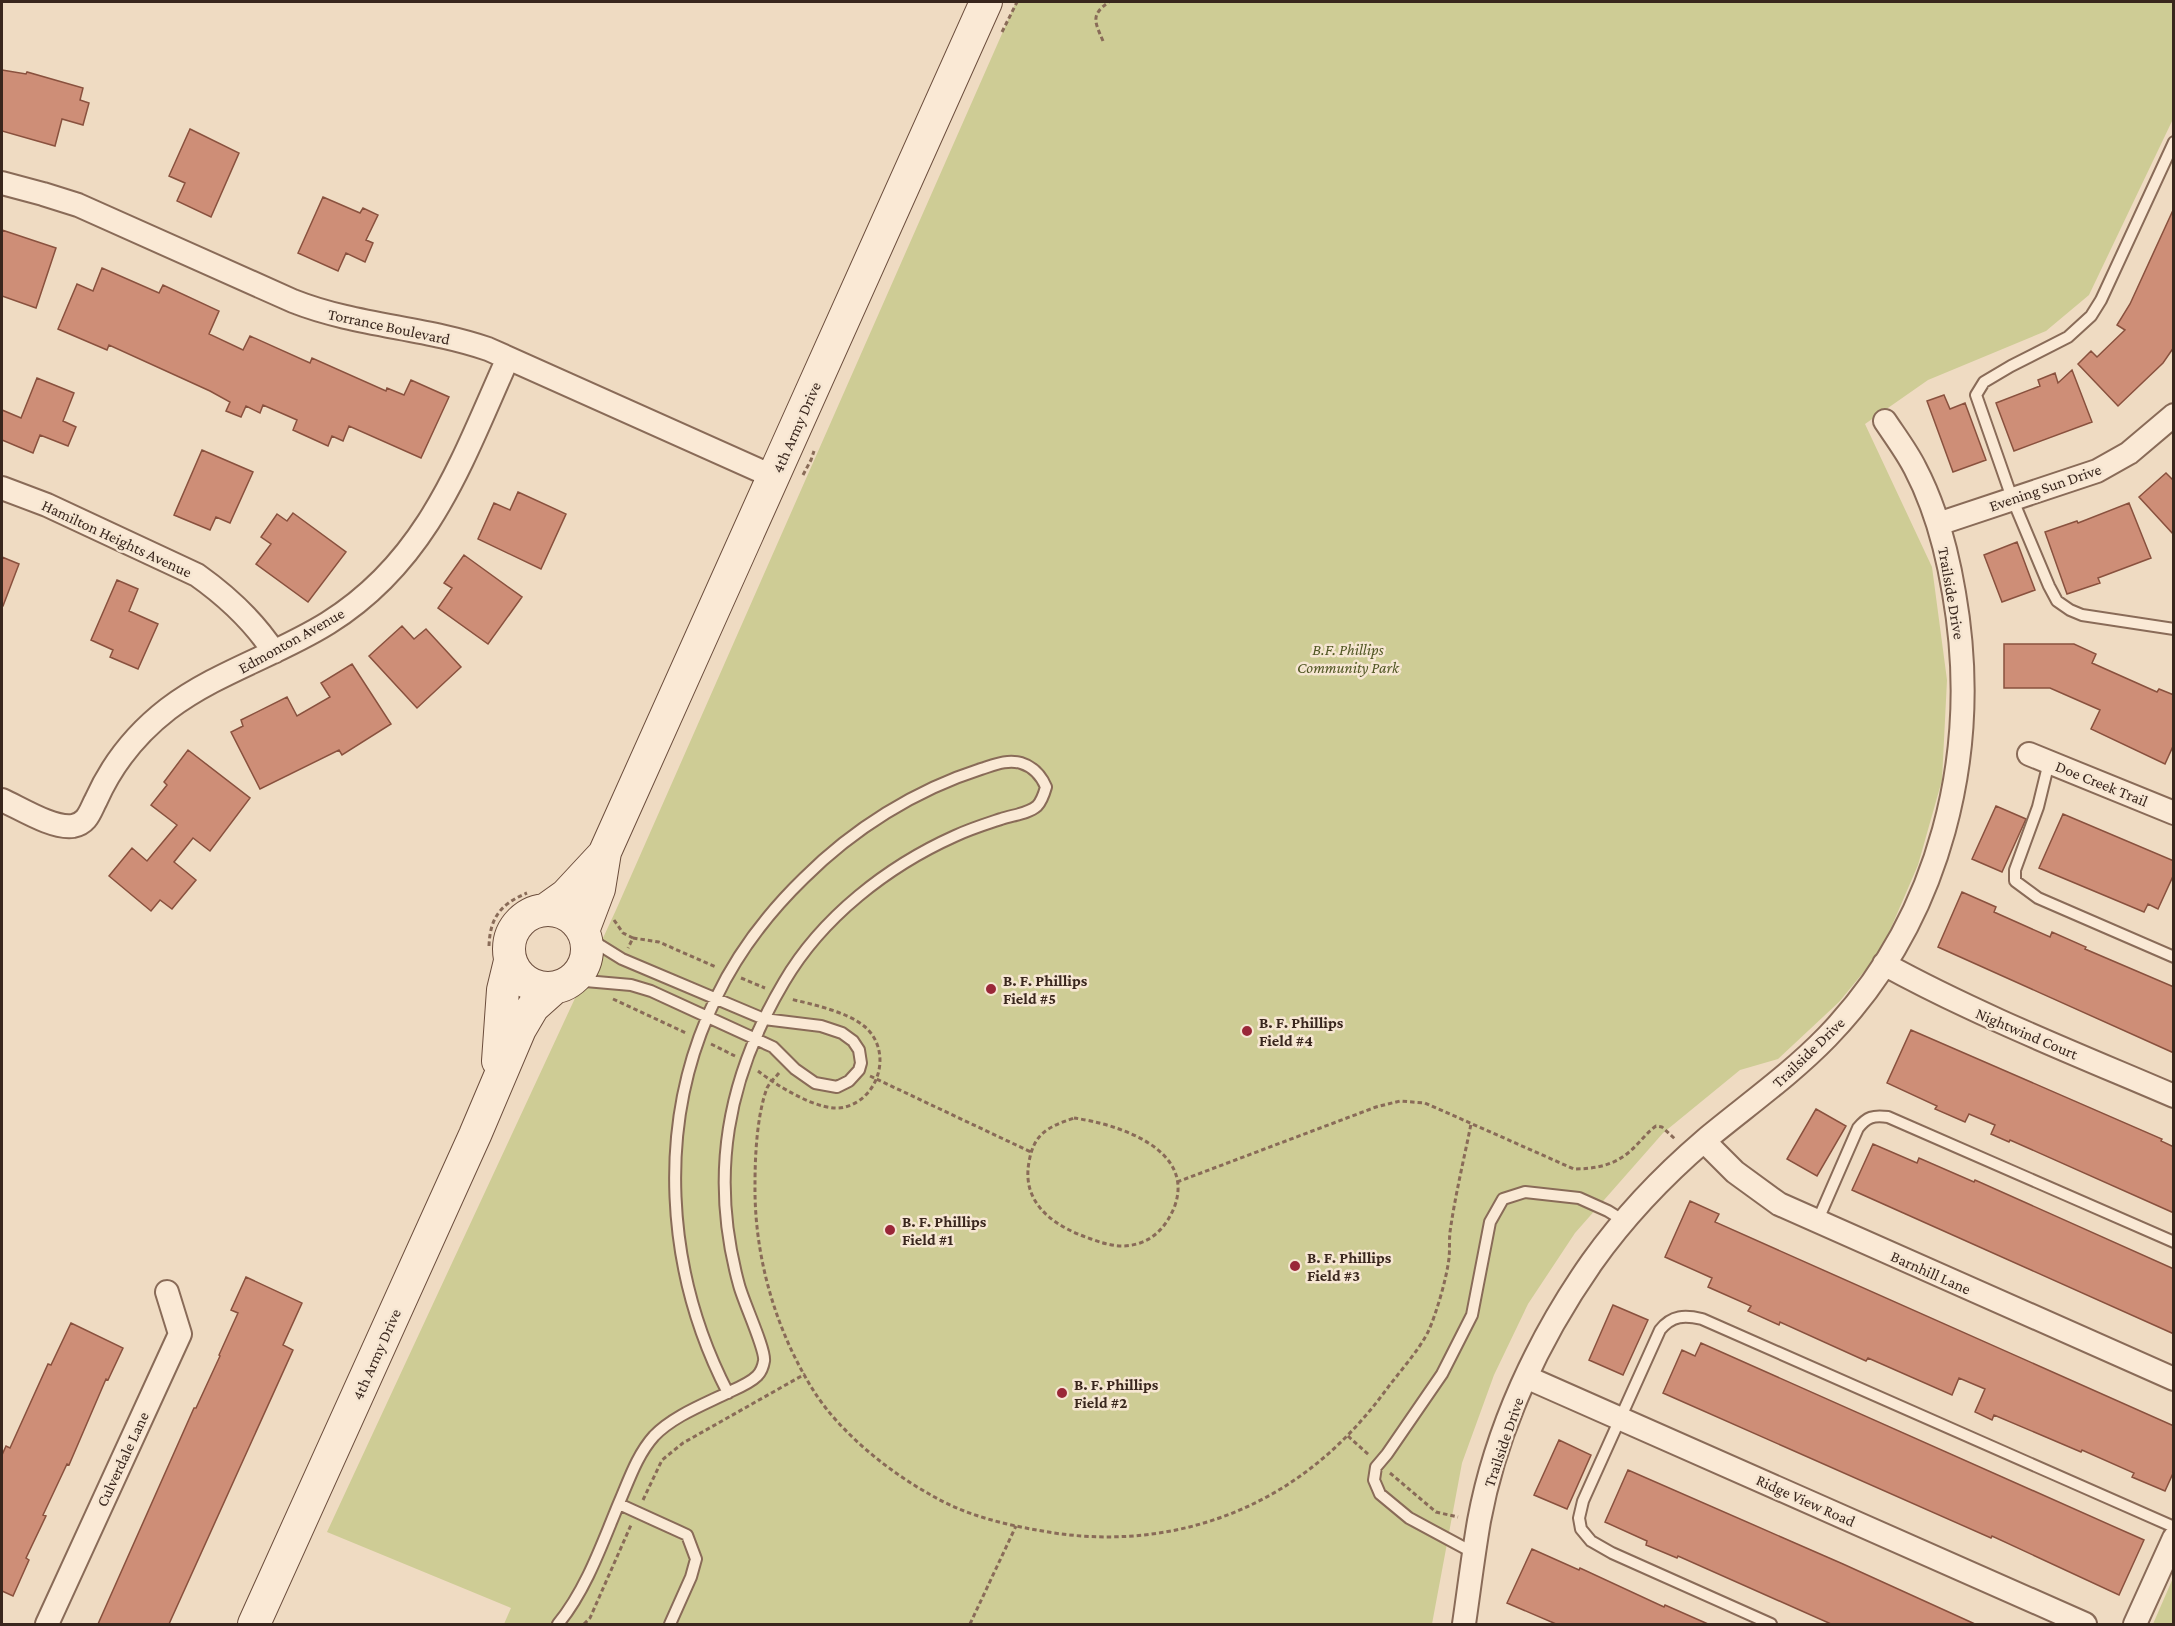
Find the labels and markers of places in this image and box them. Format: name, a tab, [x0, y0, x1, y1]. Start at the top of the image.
place label: B. F. Phillips Field #5	[1003, 972, 1088, 1007]
marker: B. F. Phillips Field #5	[984, 982, 998, 996]
place label: B. F. Phillips Field #4	[1259, 1014, 1344, 1049]
marker: B. F. Phillips Field #4	[1240, 1024, 1254, 1038]
place label: B. F. Phillips Field #1	[902, 1213, 987, 1248]
marker: B. F. Phillips Field #1	[883, 1223, 897, 1237]
place label: B. F. Phillips Field #3	[1307, 1249, 1392, 1284]
marker: B. F. Phillips Field #3	[1288, 1259, 1302, 1273]
place label: B. F. Phillips Field #2	[1074, 1376, 1159, 1411]
marker: B. F. Phillips Field #2	[1055, 1386, 1069, 1400]

